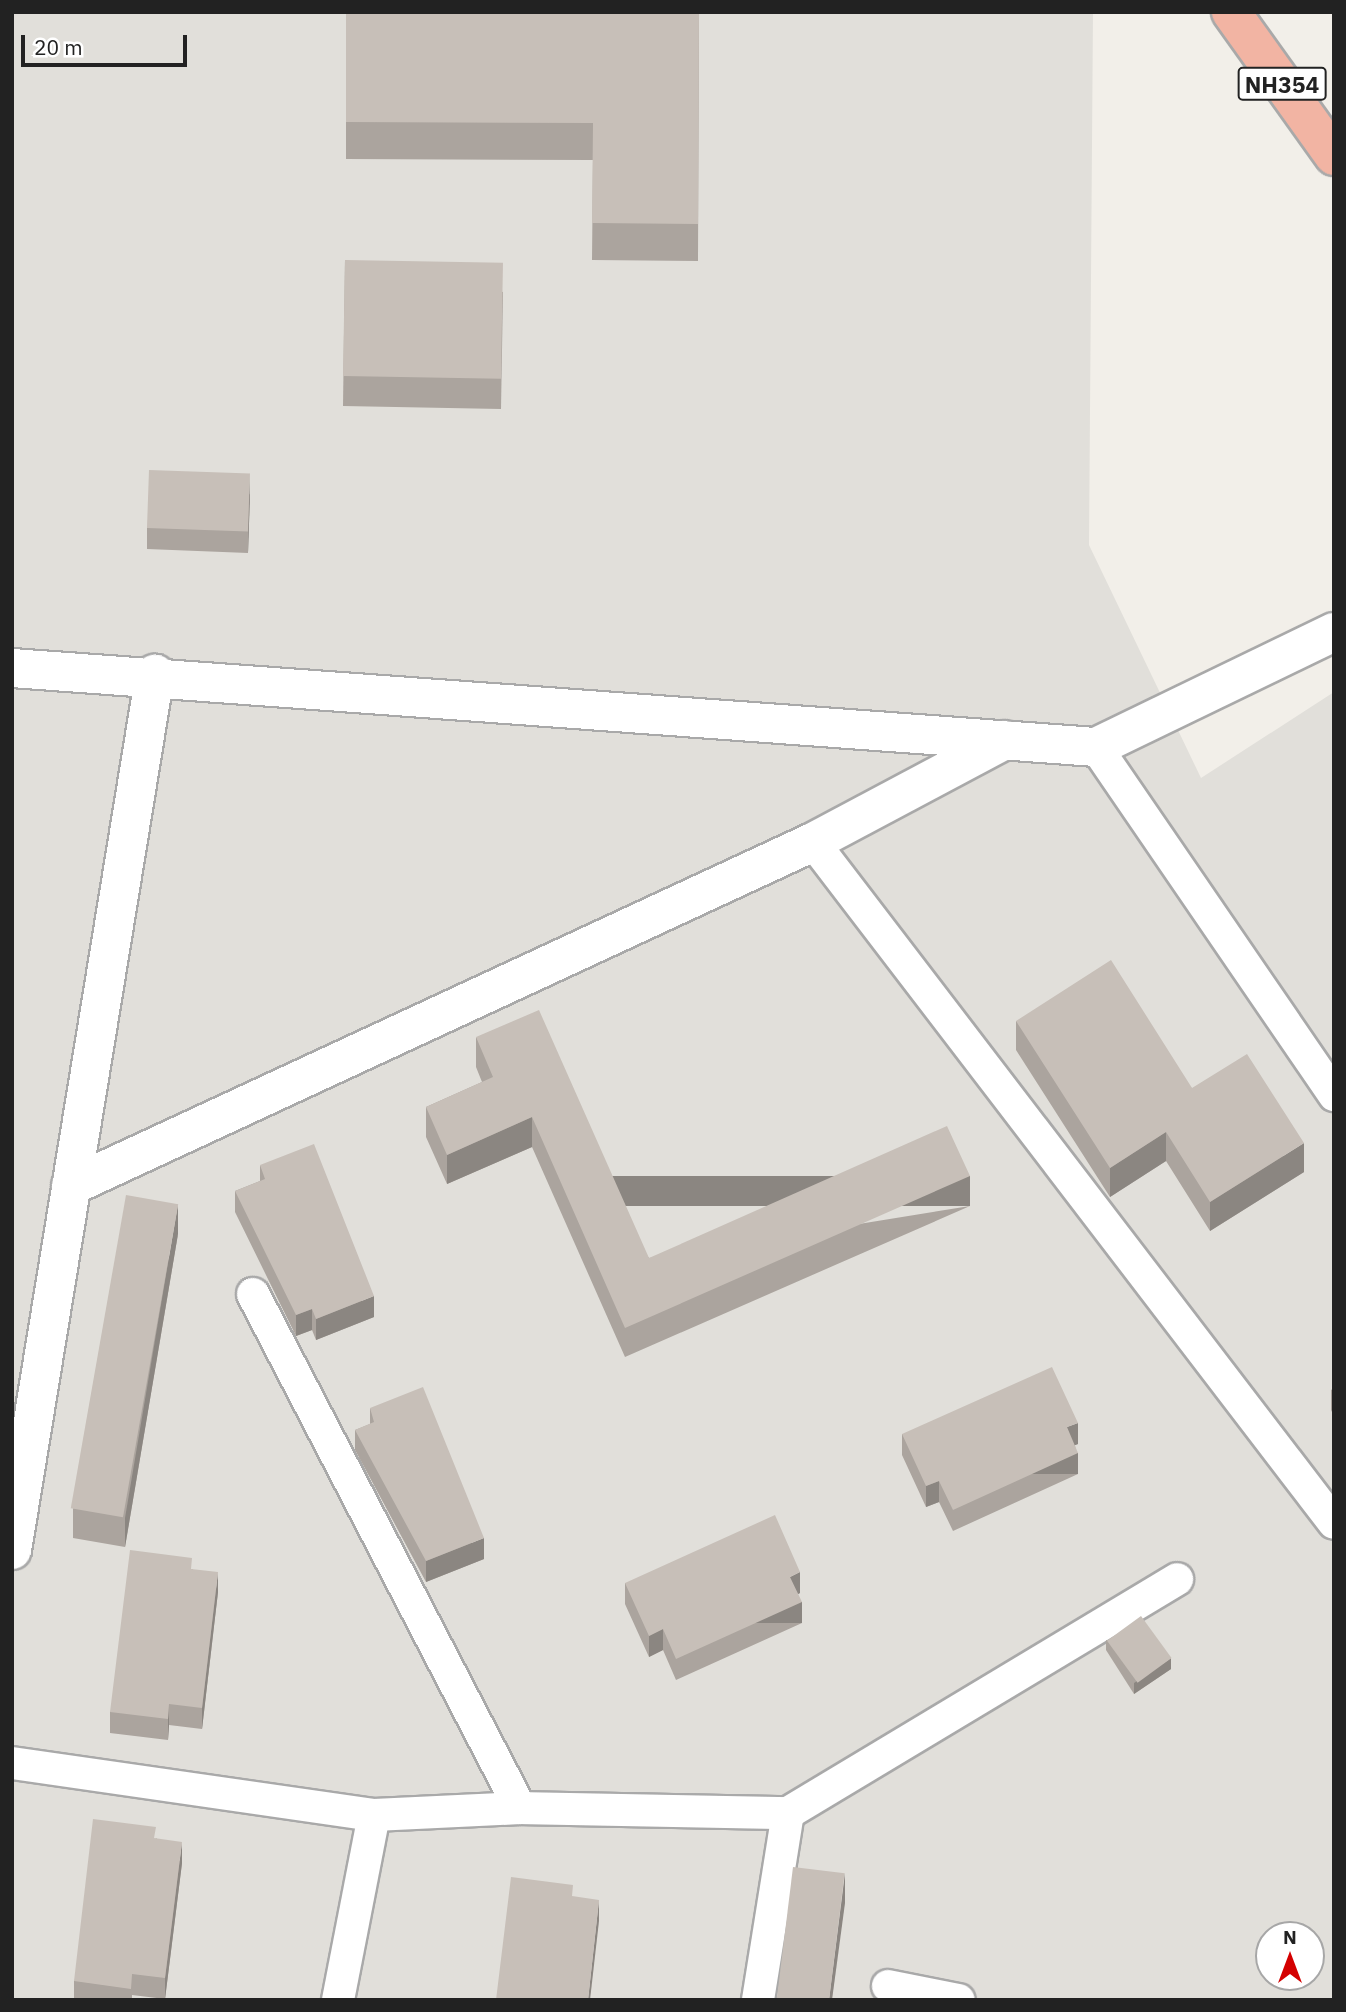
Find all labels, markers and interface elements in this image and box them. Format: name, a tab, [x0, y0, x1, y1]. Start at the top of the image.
scale bar	[24, 21, 191, 65]
text: 20 m	[34, 33, 83, 61]
road number: NH354	[1236, 64, 1328, 104]
north arrow	[1255, 1921, 1325, 1991]
text: N	[1283, 1925, 1297, 1949]

